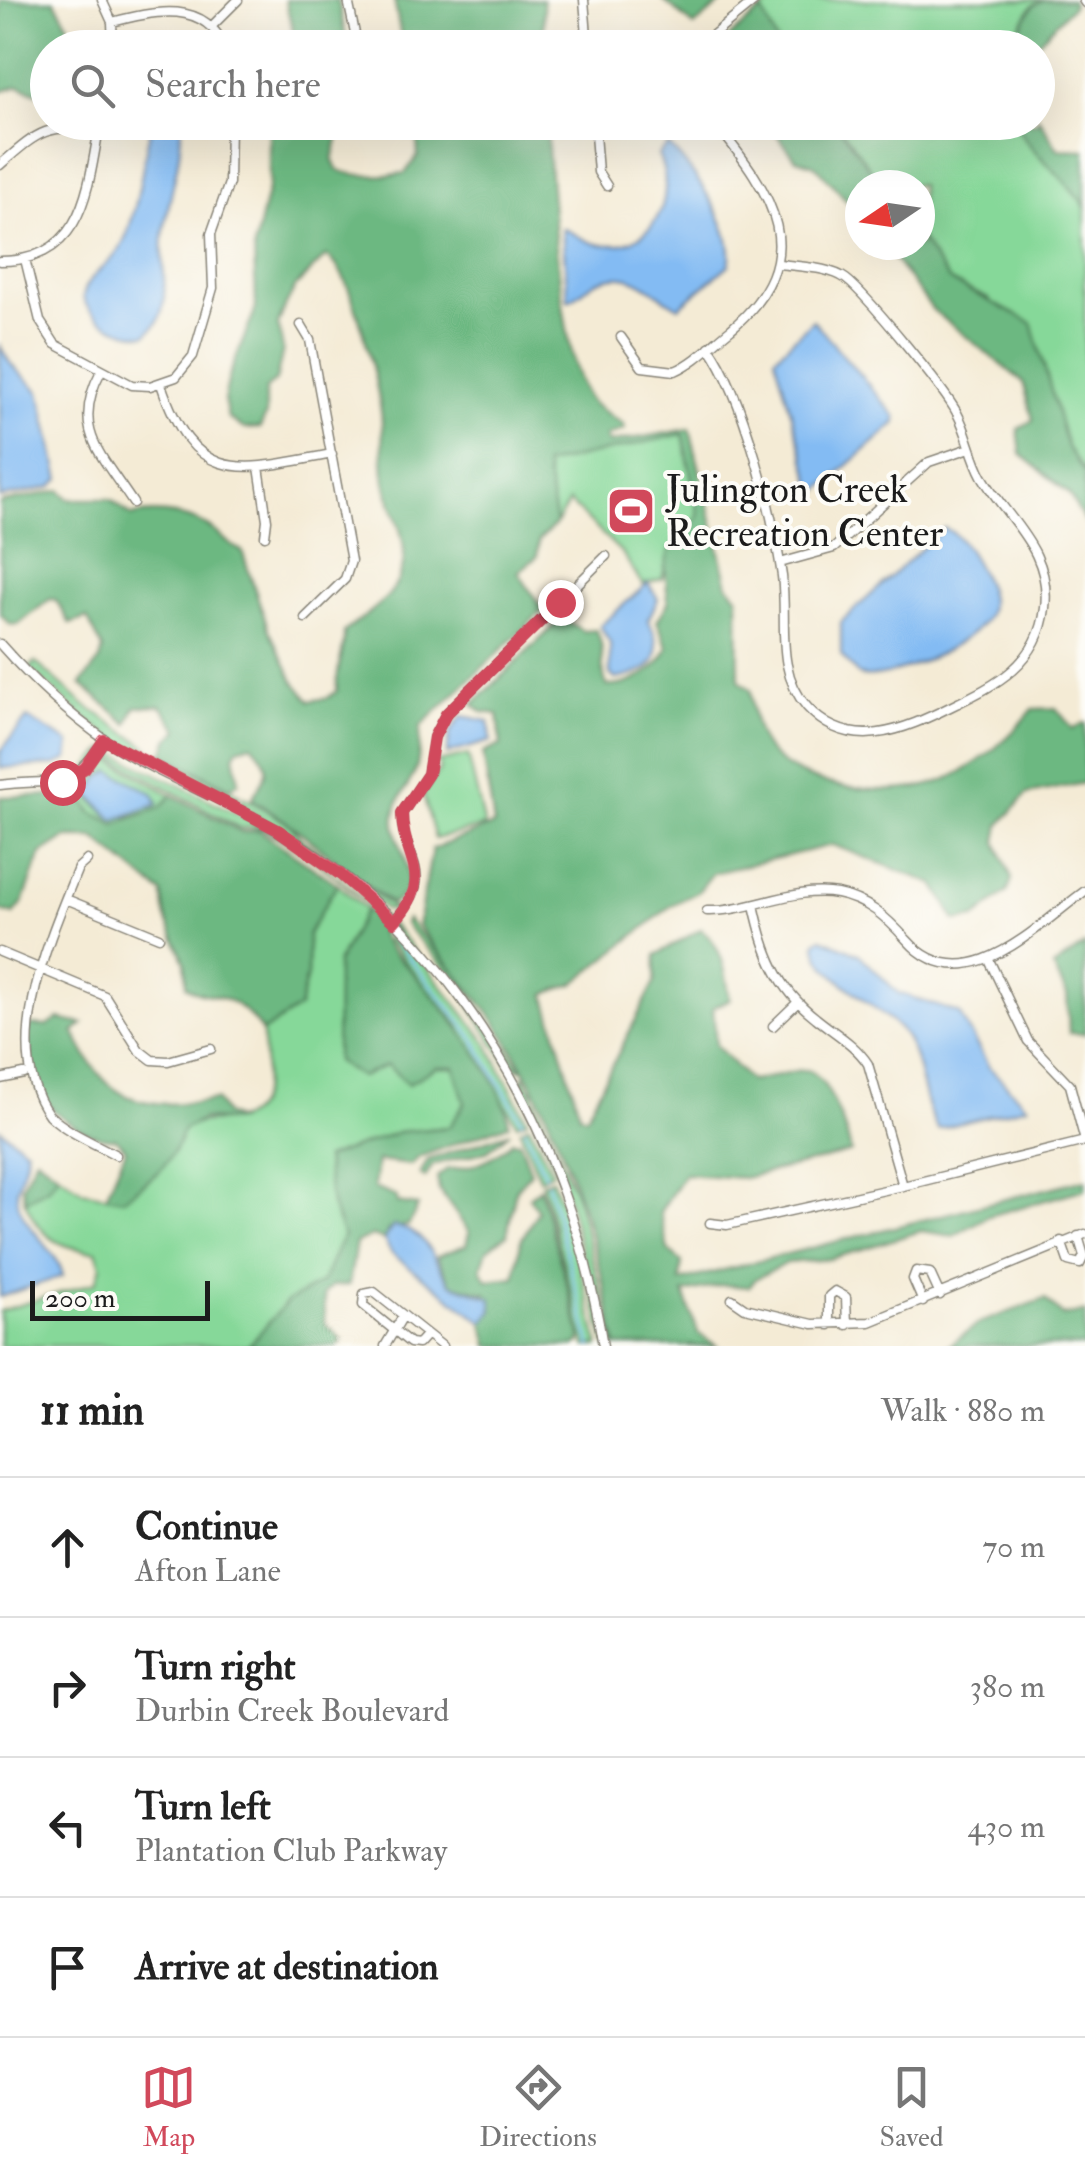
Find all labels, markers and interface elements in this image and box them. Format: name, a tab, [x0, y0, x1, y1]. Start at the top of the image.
search box	[30, 30, 1055, 140]
icon: search	[65, 58, 120, 113]
text: Search here	[145, 61, 321, 109]
north arrow	[845, 170, 935, 260]
place label: Julington Creek Recreation Center	[665, 466, 943, 558]
sports icon: Julington Creek Recreation Center	[605, 485, 657, 537]
route end	[538, 580, 584, 626]
route start	[40, 760, 86, 806]
scale bar	[30, 1276, 210, 1320]
text: 200 m	[45, 1281, 116, 1316]
text: 11 min	[40, 1385, 144, 1437]
text: Walk · 880 m	[881, 1391, 1045, 1431]
text: Continue	[135, 1503, 278, 1551]
icon: ahead	[40, 1520, 95, 1575]
text: 70 m	[982, 1527, 1045, 1567]
text: Afton Lane	[135, 1551, 281, 1591]
text: Turn right	[135, 1643, 296, 1691]
icon: right	[40, 1660, 95, 1715]
text: 380 m	[970, 1667, 1045, 1707]
text: Durbin Creek Boulevard	[135, 1691, 449, 1731]
text: Turn left	[135, 1783, 271, 1831]
icon: left	[40, 1800, 95, 1855]
text: 430 m	[968, 1807, 1045, 1847]
text: Plantation Club Parkway	[135, 1831, 447, 1871]
icon: arrive	[40, 1940, 95, 1995]
text: Arrive at destination	[135, 1943, 439, 1991]
tab: Map	[141, 2060, 196, 2155]
tab: Directions	[479, 2060, 597, 2155]
tab: Saved	[880, 2060, 944, 2155]

